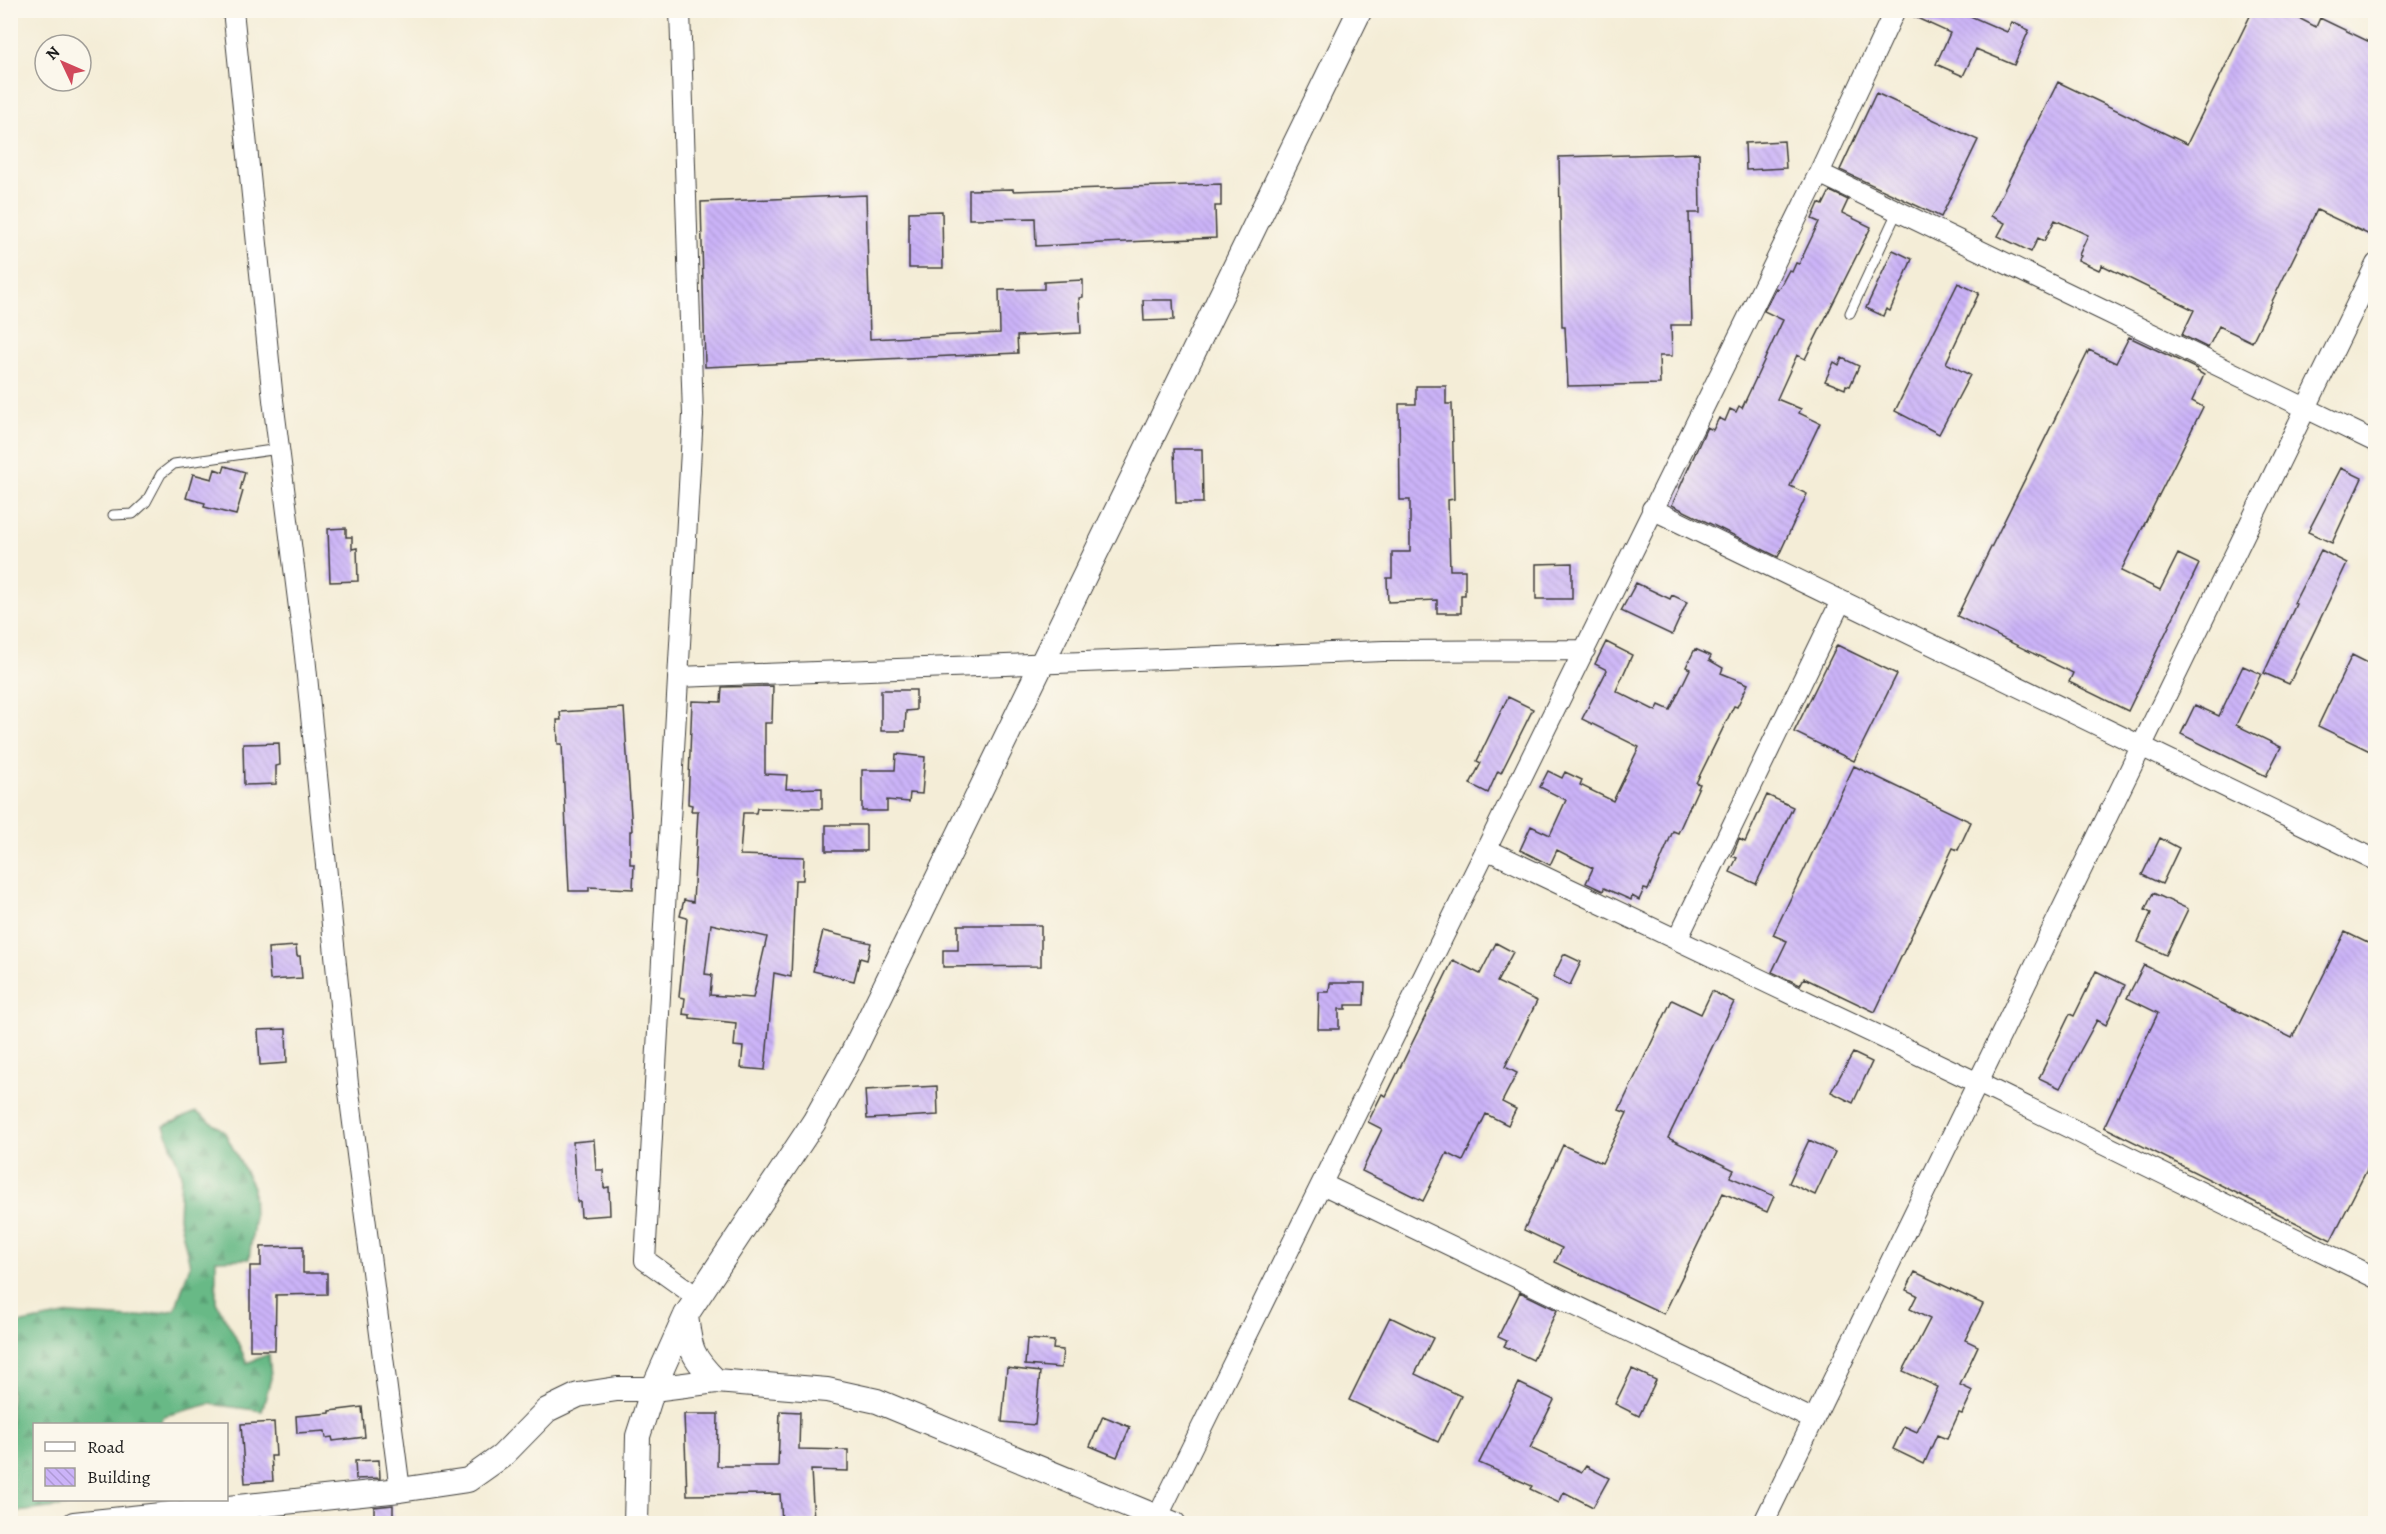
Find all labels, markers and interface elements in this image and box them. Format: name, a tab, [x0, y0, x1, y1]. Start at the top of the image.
north arrow	[33, 33, 93, 93]
text: N	[41, 41, 65, 65]
legend	[33, 1423, 228, 1501]
text: Road	[87, 1435, 125, 1459]
text: Building	[87, 1465, 151, 1489]

